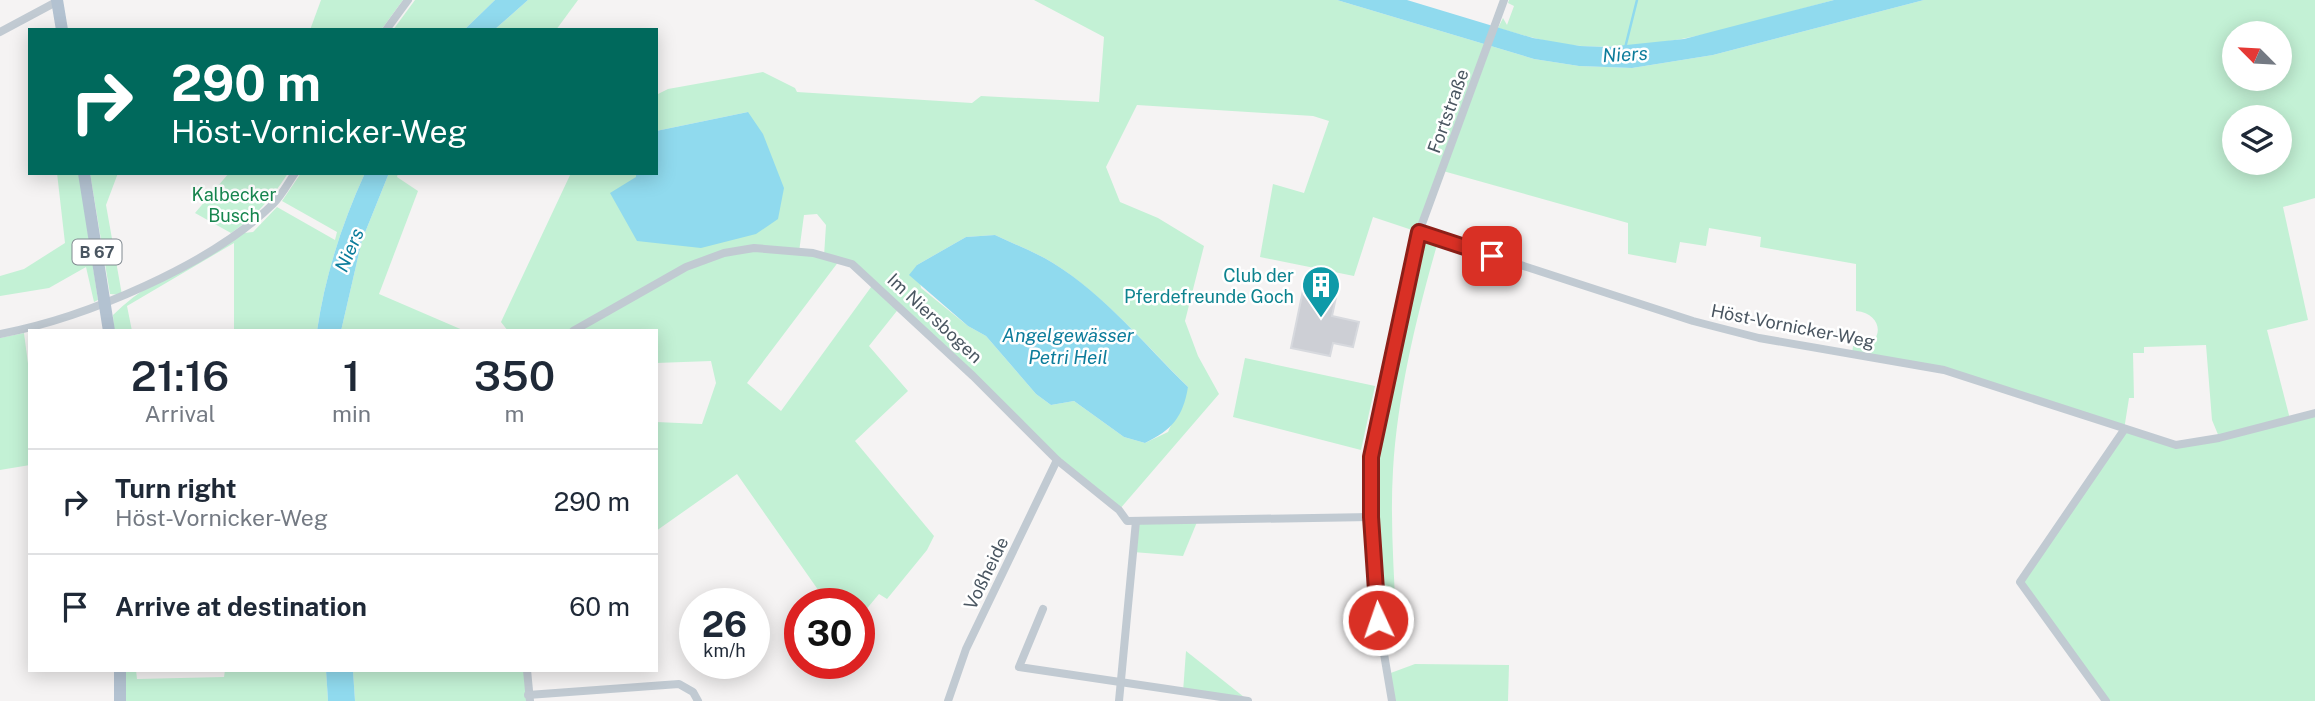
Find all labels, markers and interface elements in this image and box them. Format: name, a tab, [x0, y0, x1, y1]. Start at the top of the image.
north arrow	[2222, 21, 2292, 91]
map controls	[2222, 21, 2292, 175]
water label: Niers	[1602, 42, 1648, 66]
text: 290 m	[171, 54, 321, 112]
icon: right	[56, 56, 147, 147]
street label: Fortstraße	[1423, 66, 1473, 156]
button: layers	[2222, 105, 2292, 175]
text: Höst-Vornicker-Weg	[171, 113, 467, 150]
park label: Kalbecker Busch	[192, 184, 276, 226]
water label: Niers	[330, 225, 368, 275]
pin	[1462, 226, 1522, 286]
icon: arrive	[1473, 237, 1511, 275]
road number: B 67	[72, 240, 122, 264]
building icon: Club der Pferdefreunde Goch	[1300, 264, 1342, 319]
place label: Club der Pferdefreunde Goch	[1124, 265, 1294, 307]
street label: Im Niersbogen	[883, 269, 987, 367]
street label: Höst-Vornicker-Weg	[1709, 300, 1877, 352]
water label: Angelgewässer Petri Heil	[1002, 324, 1135, 368]
text: 21:16	[131, 351, 229, 400]
text: 1	[343, 351, 360, 400]
text: 350	[474, 351, 555, 400]
text: Arrival	[145, 400, 216, 427]
text: min	[332, 400, 371, 427]
text: m	[505, 400, 524, 427]
text: Turn right	[115, 473, 237, 504]
icon: right	[56, 483, 94, 521]
text: 290 m	[554, 486, 630, 517]
text: Höst-Vornicker-Weg	[115, 504, 328, 531]
street label: Voßheide	[959, 533, 1013, 613]
position arrow	[1341, 583, 1415, 657]
icon: arrive	[56, 588, 94, 626]
speed limit sign: 30	[784, 588, 875, 679]
text: Arrive at destination	[115, 591, 367, 622]
text: 60 m	[569, 591, 630, 622]
text: 26	[702, 604, 747, 645]
text: km/h	[703, 640, 746, 661]

